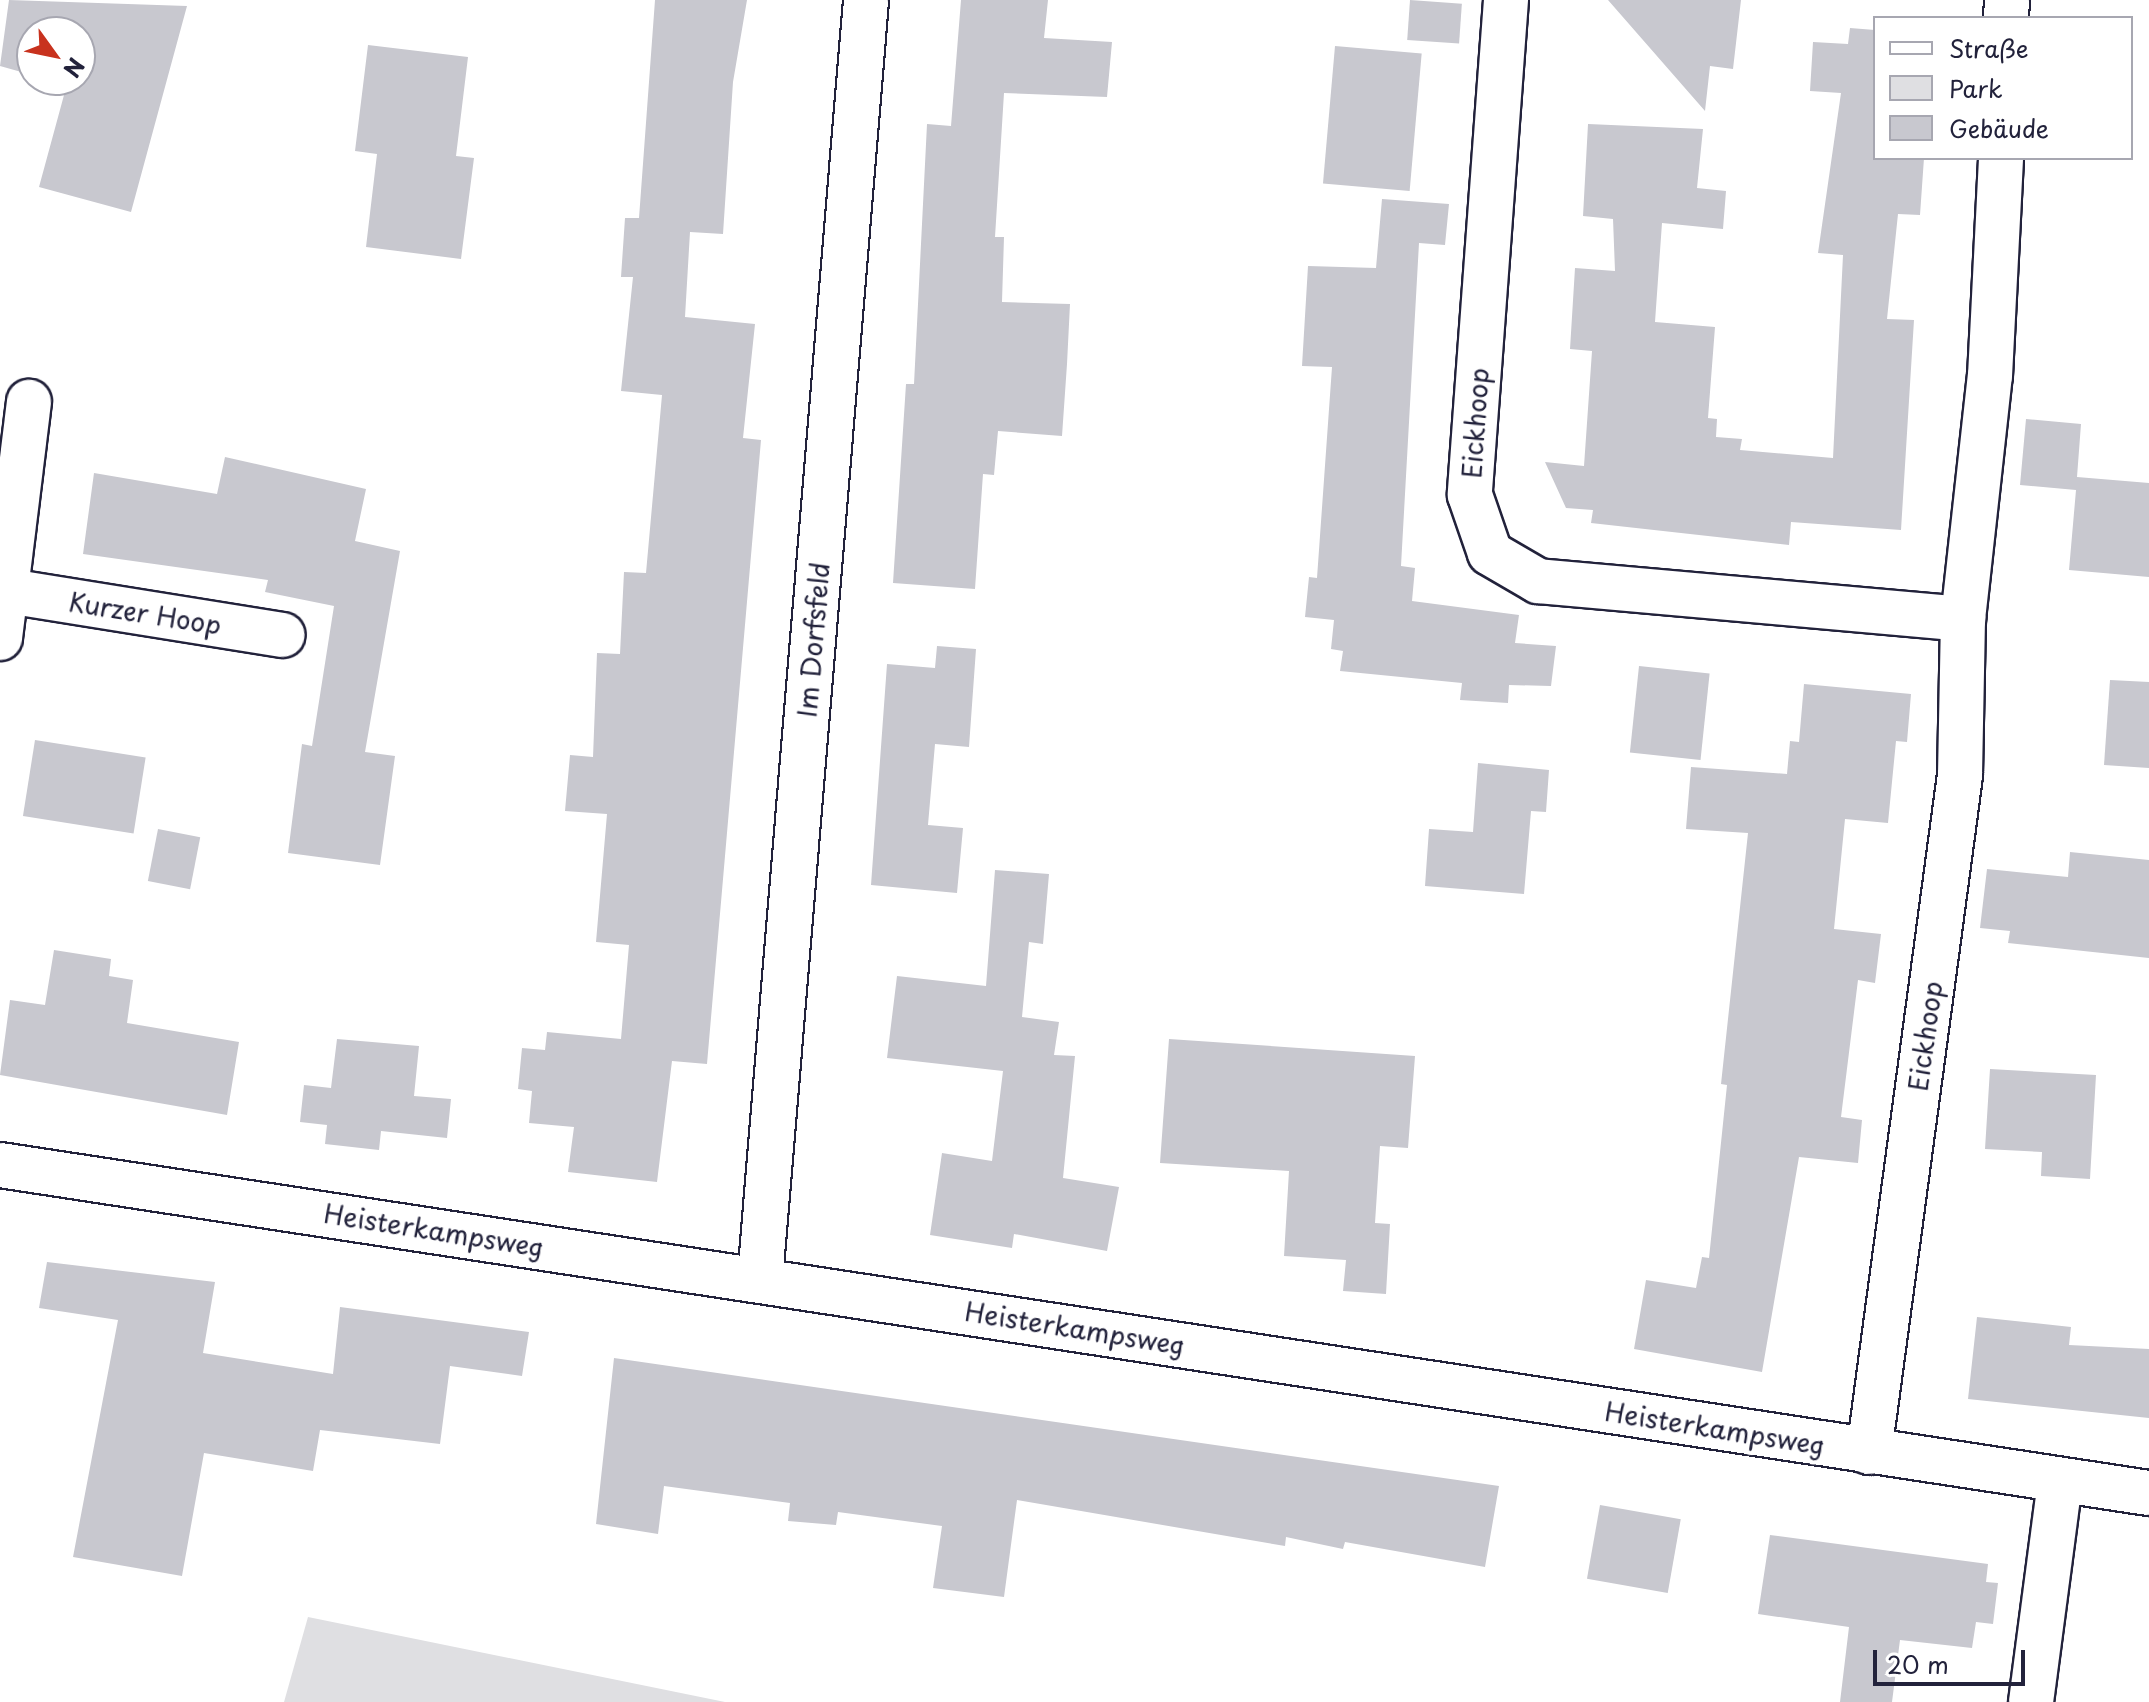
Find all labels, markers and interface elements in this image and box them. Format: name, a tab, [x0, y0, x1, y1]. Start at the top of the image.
north arrow	[16, 16, 96, 96]
legend	[1873, 16, 2133, 160]
text: Straße	[1949, 30, 2028, 66]
text: N	[56, 52, 93, 85]
text: Park	[1949, 70, 2003, 106]
text: Gebäude	[1949, 110, 2049, 146]
street label: Eickhoop	[1456, 367, 1494, 479]
street label: Im Dorfsfeld	[791, 561, 835, 719]
street label: Kurzer Hoop	[66, 585, 224, 641]
street label: Eickhoop	[1902, 979, 1948, 1093]
street label: Heisterkampsweg	[322, 1197, 546, 1263]
street label: Heisterkampsweg	[963, 1295, 1187, 1361]
street label: Heisterkampsweg	[1603, 1395, 1827, 1461]
scale bar	[1877, 1634, 2029, 1684]
text: 20 m	[1887, 1646, 1949, 1682]

